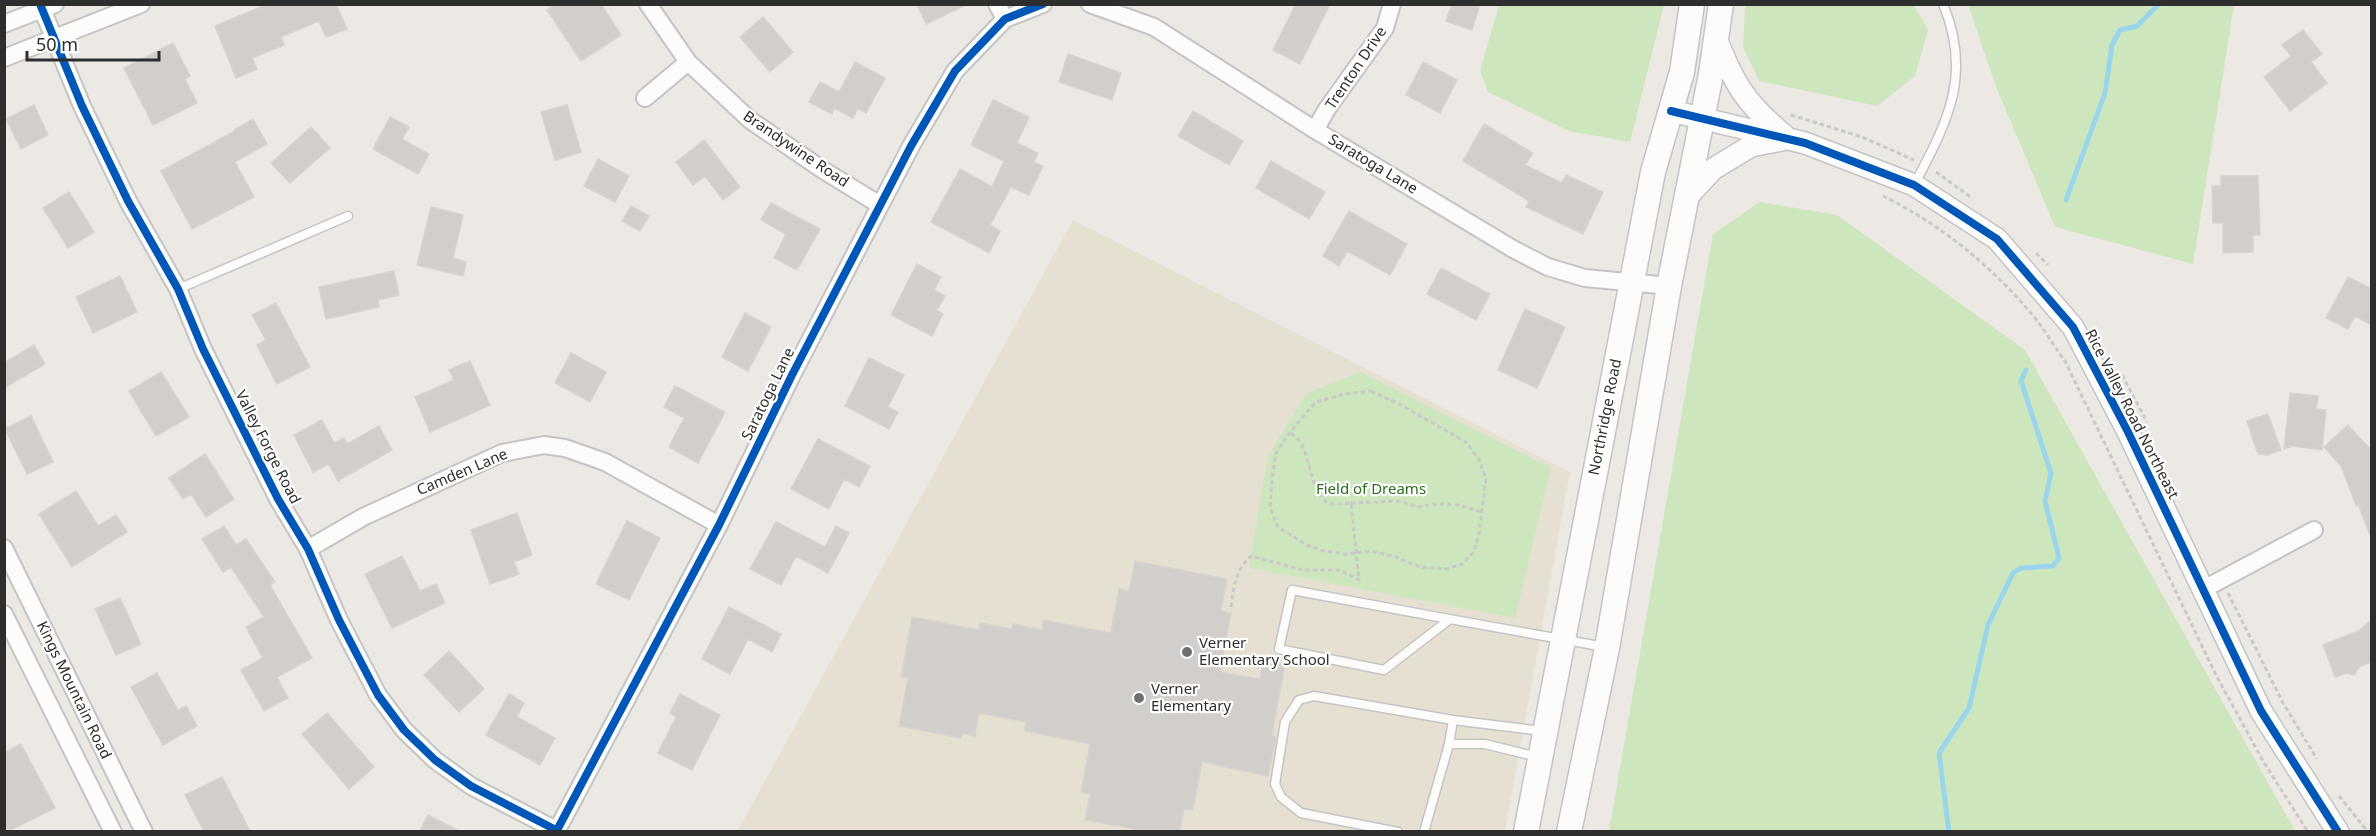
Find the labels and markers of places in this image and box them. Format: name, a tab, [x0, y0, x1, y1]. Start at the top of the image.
place label: Verner Elementary School	[1199, 632, 1330, 669]
marker: Verner Elementary School	[1180, 645, 1194, 659]
place label: Verner Elementary	[1151, 678, 1231, 715]
marker: Verner Elementary	[1132, 691, 1146, 705]

